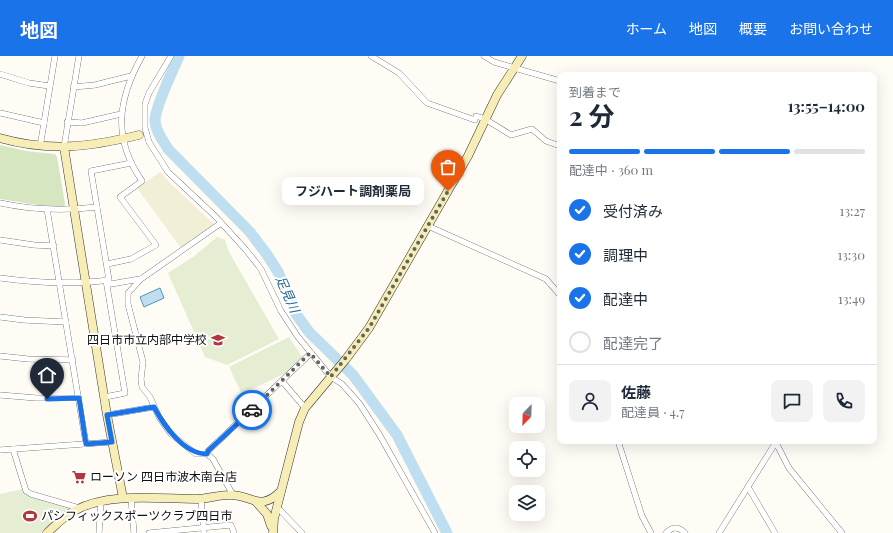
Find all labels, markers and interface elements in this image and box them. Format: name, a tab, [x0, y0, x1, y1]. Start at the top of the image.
text: 地図	[20, 16, 58, 42]
text: ホーム	[625, 19, 667, 38]
text: 地図	[689, 19, 717, 38]
text: 概要	[739, 19, 767, 38]
text: お問い合わせ	[789, 19, 873, 38]
text: 到着まで	[569, 83, 621, 100]
text: 13:55–14:00	[788, 96, 865, 116]
text: 2 分	[569, 98, 614, 133]
pin	[431, 150, 465, 191]
icon: bag	[437, 156, 459, 178]
text: 配達中 · 360 m	[569, 161, 653, 178]
callout: フジハート調剤薬局	[282, 177, 424, 205]
text: フジハート調剤薬局	[295, 182, 411, 199]
icon: check	[569, 199, 591, 221]
text: 受付済み	[603, 201, 663, 221]
text: 13:27	[840, 202, 865, 219]
icon: check	[569, 243, 591, 265]
text: 調理中	[603, 245, 648, 265]
text: 13:30	[837, 246, 865, 263]
water label: 足見川	[273, 273, 305, 317]
icon: check	[569, 287, 591, 309]
text: 配達中	[603, 289, 648, 309]
text: 13:49	[838, 290, 865, 307]
place label: 四日市市立内部中学校	[87, 331, 207, 347]
school or university icon: 四日市市立内部中学校	[210, 332, 226, 348]
text: 配達完了	[603, 333, 663, 353]
pin	[30, 358, 64, 399]
icon: home	[36, 364, 58, 386]
button: person	[569, 380, 611, 422]
button: chat	[771, 380, 813, 422]
button: phone	[823, 380, 865, 422]
text: 佐藤	[621, 382, 651, 402]
courier	[232, 390, 272, 430]
north arrow	[509, 397, 545, 433]
map controls	[509, 397, 545, 521]
icon: car	[241, 399, 263, 421]
text: 配達員 · 4.7	[621, 403, 685, 420]
button: locate	[509, 441, 545, 477]
place label: ローソン 四日市波木南台店	[90, 468, 237, 484]
supermarket icon: ローソン 四日市波木南台店	[71, 469, 87, 485]
button: layers	[509, 485, 545, 521]
place label: パシフィックスポーツクラブ四日市	[41, 507, 232, 523]
sports icon: パシフィックスポーツクラブ四日市	[22, 508, 38, 524]

